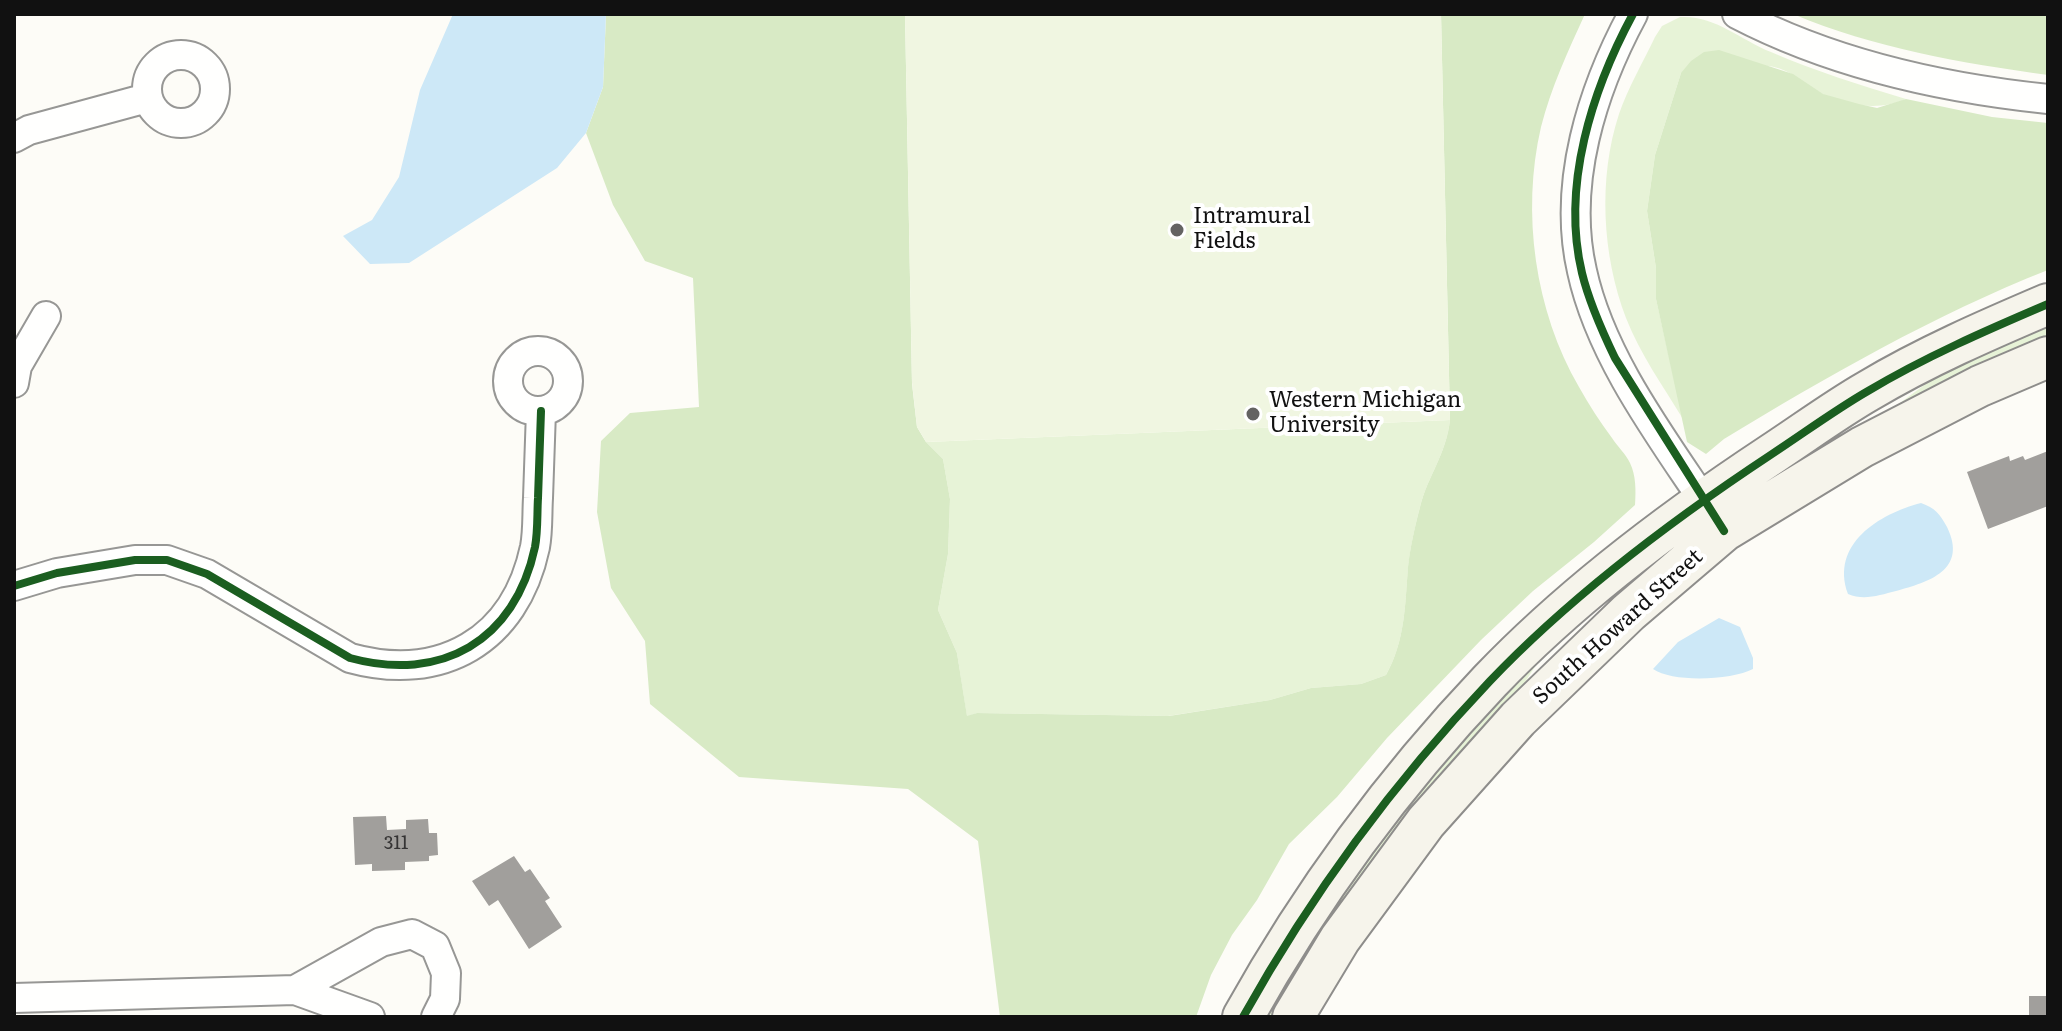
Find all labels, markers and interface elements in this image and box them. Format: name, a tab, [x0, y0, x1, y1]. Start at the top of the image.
place label: Intramural Fields	[1193, 204, 1311, 256]
marker: Intramural Fields	[1168, 221, 1186, 239]
place label: Western Michigan University	[1269, 388, 1461, 440]
marker: Western Michigan University	[1244, 405, 1262, 423]
street label: South Howard Street	[1528, 544, 1708, 710]
house number: 311	[384, 833, 408, 855]

